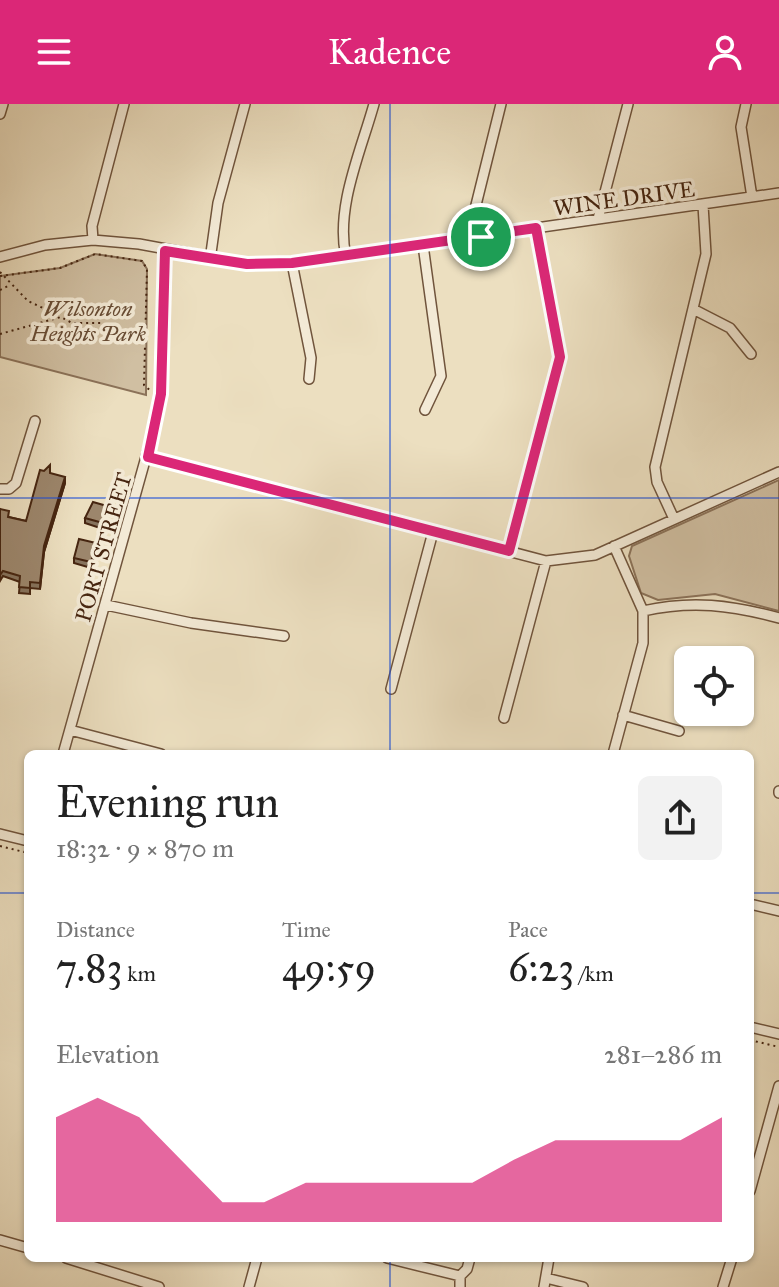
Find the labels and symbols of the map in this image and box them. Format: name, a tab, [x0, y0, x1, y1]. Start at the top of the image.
street label: WINE DRIVE	[552, 175, 697, 222]
pin	[447, 203, 515, 271]
park label: Wilsonton Heights Park	[29, 295, 146, 347]
street label: PORT STREET	[69, 469, 138, 625]

